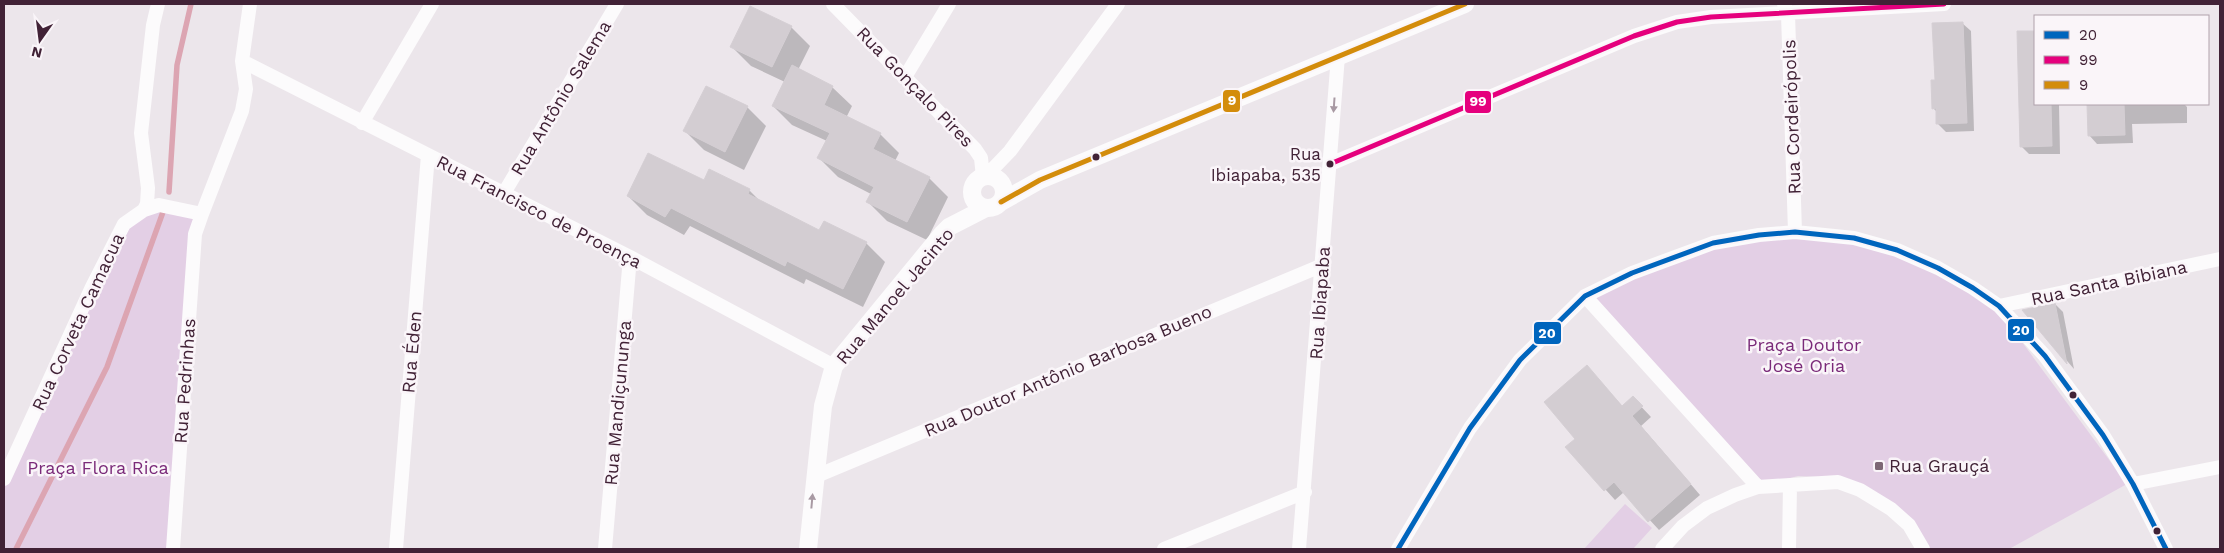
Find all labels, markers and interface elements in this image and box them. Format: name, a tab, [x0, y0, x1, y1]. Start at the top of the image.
north arrow	[15, 15, 65, 65]
legend	[2034, 15, 2209, 105]
street label: Rua Antônio Salema	[506, 16, 615, 179]
street label: Rua Gonçalo Pires	[853, 22, 978, 151]
text: 20	[2079, 26, 2097, 44]
street label: Rua Cordeirópolis	[1778, 39, 1805, 195]
text: N	[30, 44, 44, 62]
text: 99	[2079, 51, 2098, 69]
text: 9	[2079, 76, 2088, 94]
line badge: 9	[1222, 89, 1241, 113]
line badge: 99	[1464, 90, 1492, 114]
text: 9	[1228, 92, 1236, 108]
text: 99	[1469, 93, 1487, 109]
one-way arrow	[1330, 97, 1338, 113]
place label: Rua Ibiapaba, 535	[1211, 144, 1321, 185]
street label: Rua Francisco de Proença	[433, 151, 645, 273]
unlabelled marker	[1091, 152, 1101, 162]
marker: Rua Ibiapaba, 535	[1325, 159, 1335, 169]
street label: Rua Manoel Jacinto	[831, 223, 958, 368]
street label: Rua Corveta Camacua	[27, 230, 128, 414]
street label: Rua Ibiapaba	[1305, 246, 1334, 360]
street label: Rua Santa Bibiana	[2029, 256, 2189, 309]
street label: Rua Doutor Antônio Barbosa Bueno	[921, 300, 1215, 441]
street label: Rua Éden	[397, 310, 426, 394]
street label: Rua Pedrinhas	[170, 318, 199, 444]
line badge: 20	[2007, 318, 2035, 342]
street label: Rua Mandiçununga	[600, 319, 635, 486]
line badge: 20	[1533, 321, 1562, 345]
text: 20	[2012, 322, 2030, 338]
text: 20	[1538, 325, 1556, 341]
park label: Praça Doutor José Oria	[1747, 334, 1861, 376]
unlabelled marker	[2068, 390, 2078, 400]
place label: Rua Grauçá	[1889, 455, 1989, 476]
park label: Praça Flora Rica	[27, 457, 169, 478]
marker: Rua Grauçá	[1873, 460, 1885, 472]
one-way arrow	[808, 492, 816, 508]
unlabelled marker	[2152, 526, 2162, 536]

